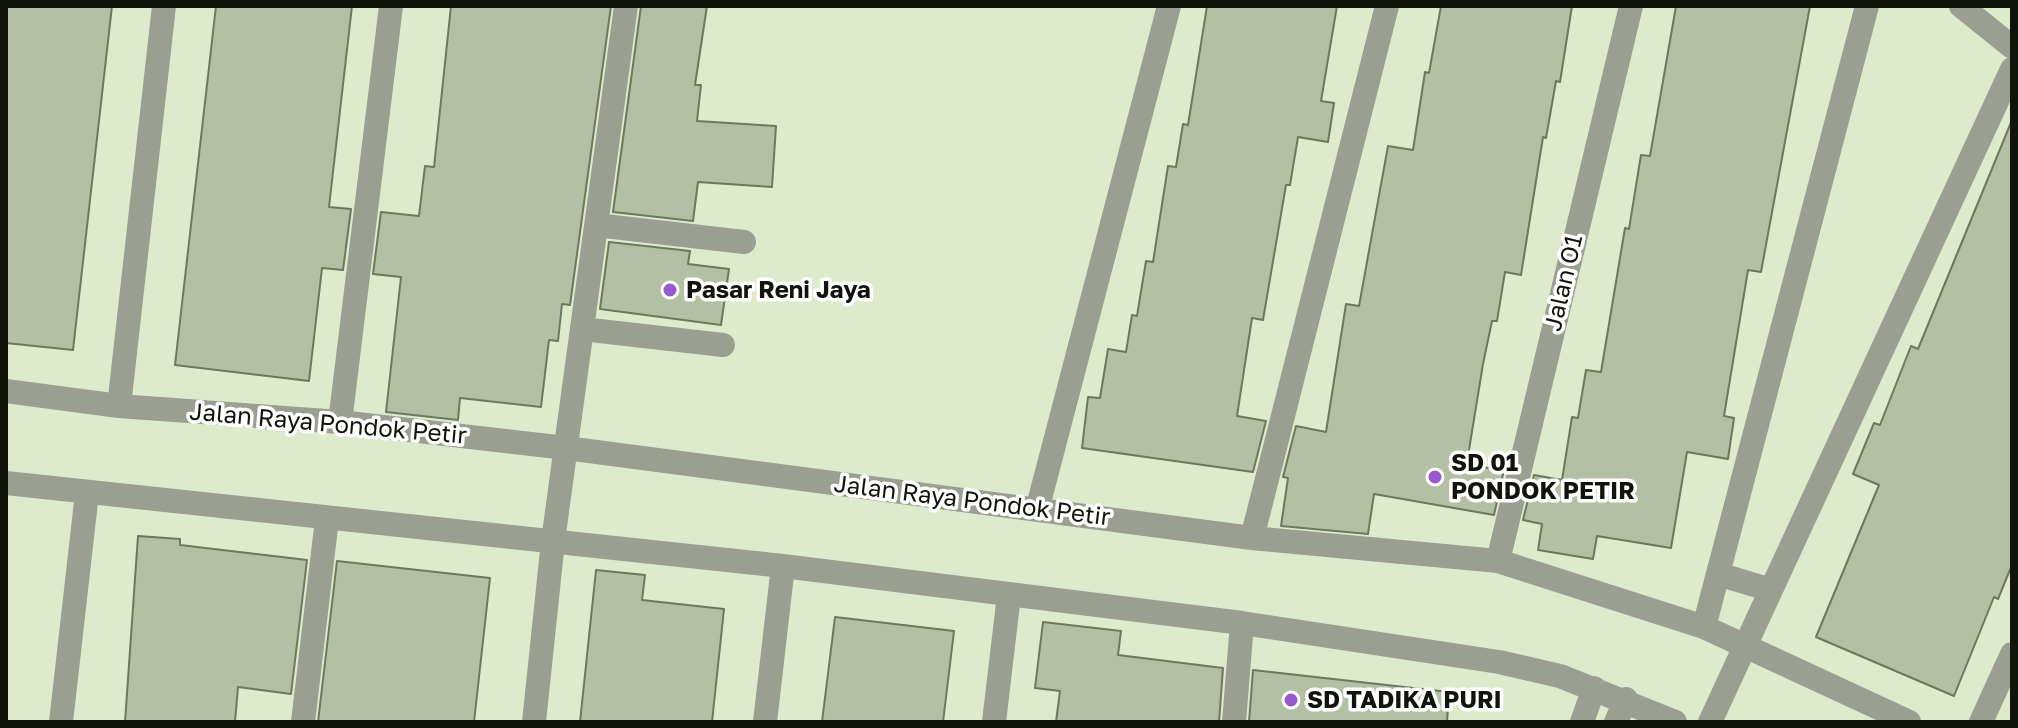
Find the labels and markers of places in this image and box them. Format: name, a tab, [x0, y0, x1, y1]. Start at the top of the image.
place label: Pasar Reni Jaya	[686, 276, 871, 304]
marker: Pasar Reni Jaya	[661, 281, 679, 299]
place label: SD 01 PONDOK PETIR	[1451, 449, 1635, 505]
marker: SD 01 PONDOK PETIR	[1426, 468, 1444, 486]
place label: SD TADIKA PURI	[1307, 686, 1502, 714]
marker: SD TADIKA PURI	[1282, 691, 1300, 709]

